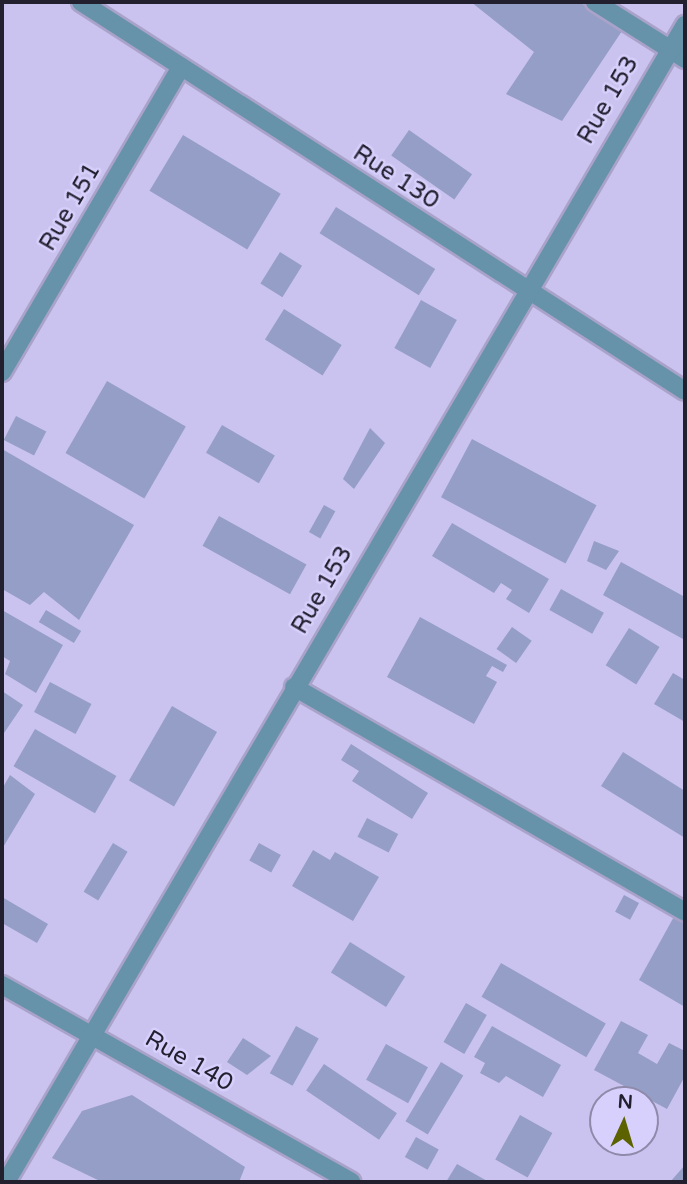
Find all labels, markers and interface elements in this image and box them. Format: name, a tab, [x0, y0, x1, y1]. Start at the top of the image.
street label: Rue 153	[571, 51, 645, 149]
street label: Rue 130	[348, 139, 444, 215]
street label: Rue 151	[33, 158, 107, 256]
street label: Rue 153	[285, 541, 359, 639]
street label: Rue 140	[140, 1024, 238, 1098]
north arrow	[589, 1086, 659, 1156]
text: N	[617, 1091, 634, 1114]

